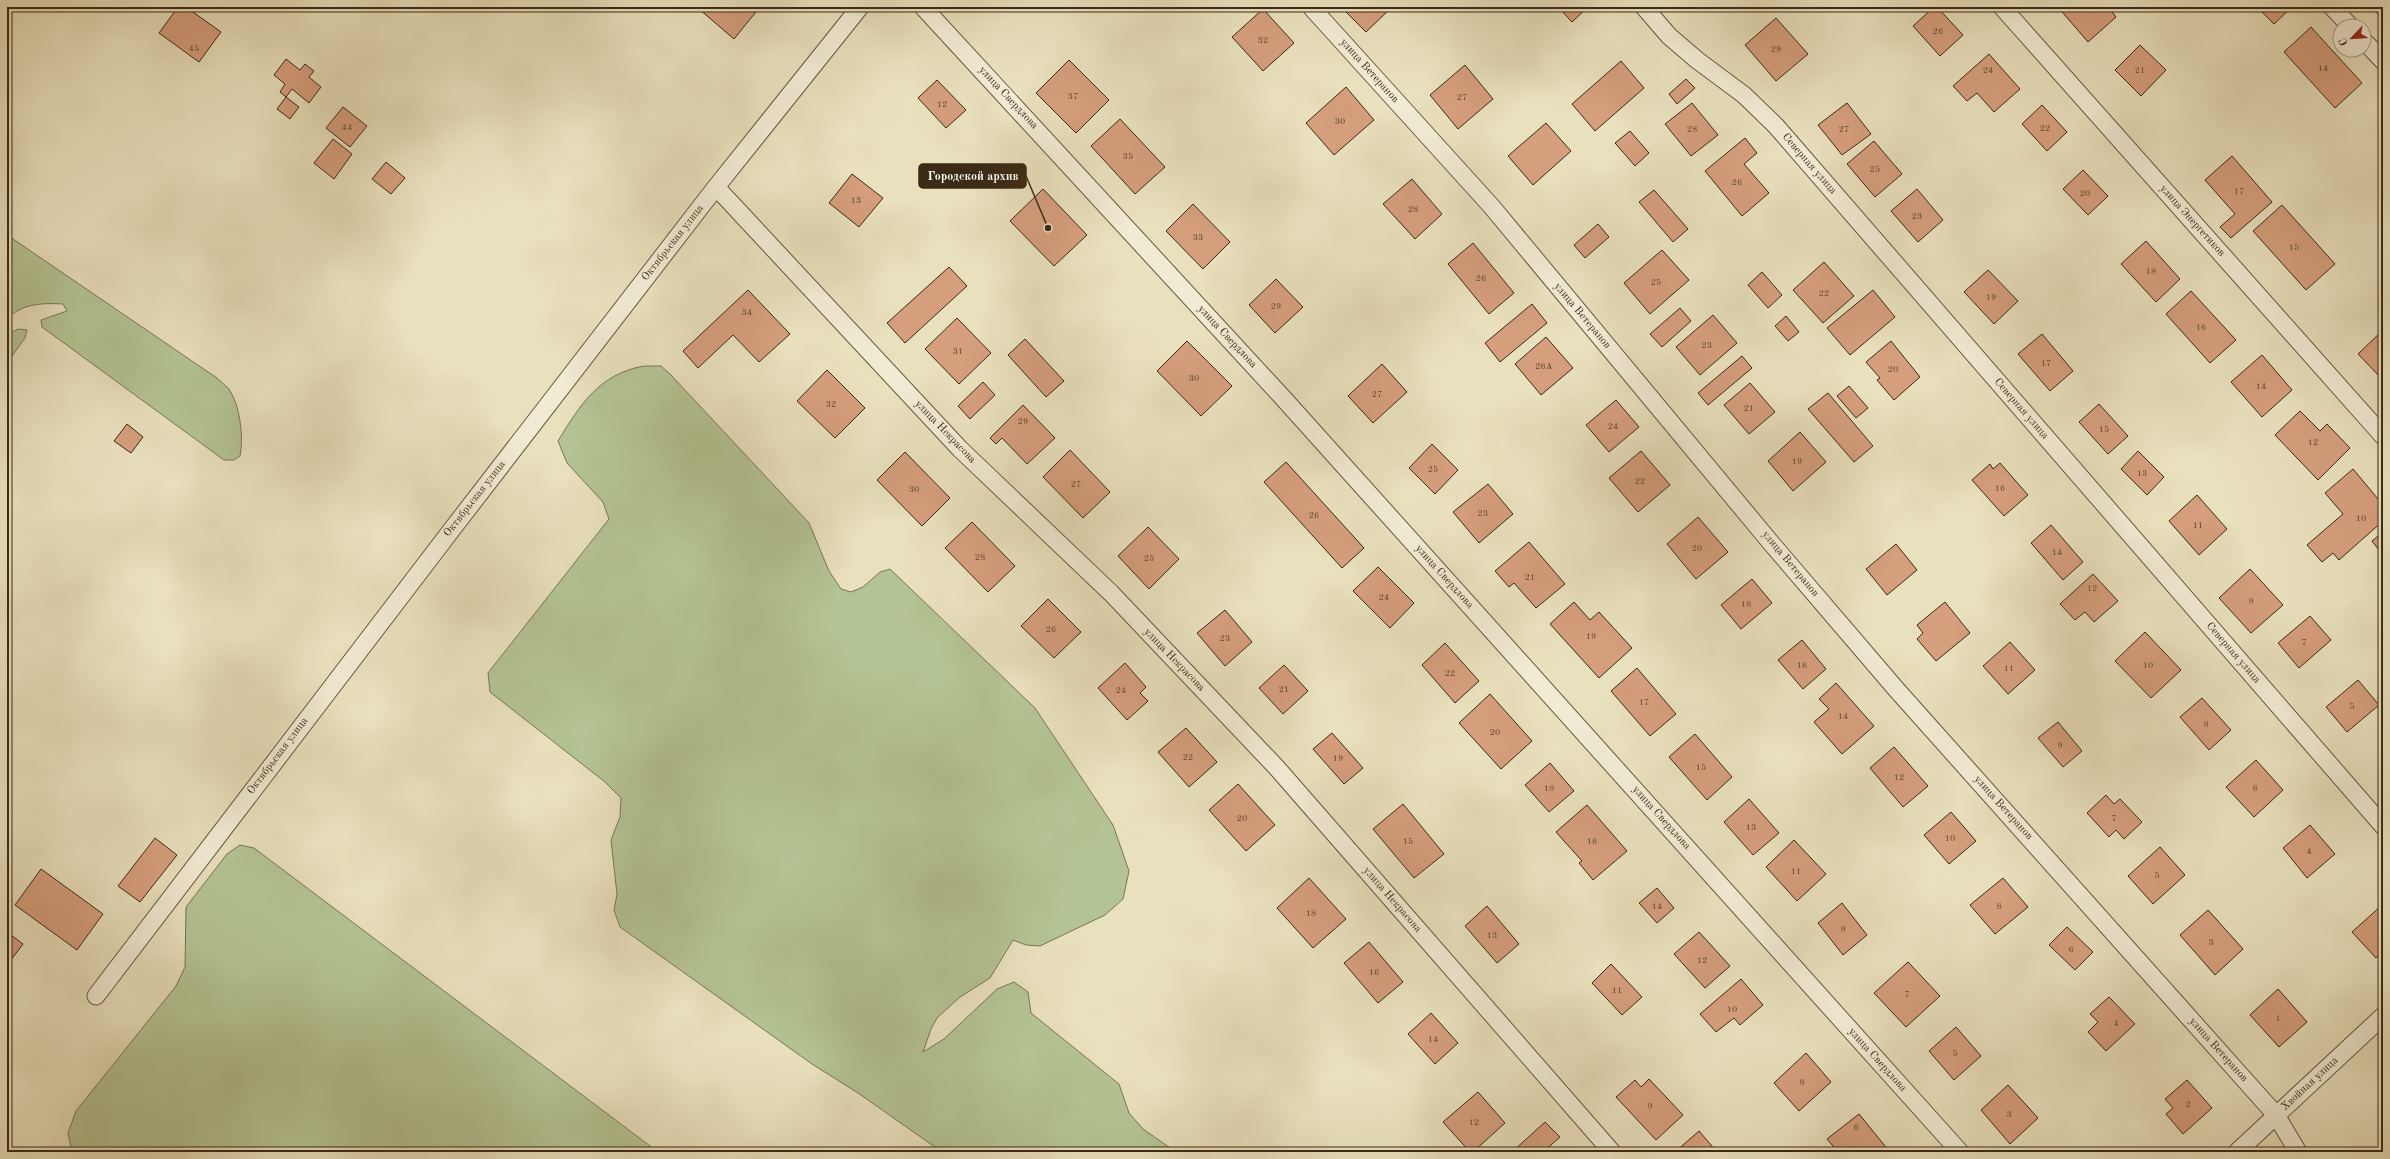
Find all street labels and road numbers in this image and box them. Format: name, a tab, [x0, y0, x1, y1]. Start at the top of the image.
street label: улица Ветеранов	[1337, 37, 1401, 105]
street label: улица Свердлова	[976, 64, 1040, 132]
street label: Северная улица	[1780, 131, 1839, 197]
street label: улица Энергетиков	[2157, 183, 2227, 259]
street label: Октябрьская улица	[640, 202, 706, 283]
street label: улица Ветеранов	[1551, 281, 1613, 351]
street label: улица Свердлова	[1195, 303, 1259, 371]
street label: Северная улица	[1992, 376, 2051, 442]
street label: улица Некрасова	[912, 398, 978, 466]
street label: Октябрьская улица	[442, 458, 508, 539]
street label: улица Ветеранов	[1759, 529, 1821, 599]
street label: улица Свердлова	[1413, 543, 1476, 611]
street label: Северная улица	[2204, 620, 2263, 686]
street label: улица Некрасова	[1141, 626, 1207, 694]
street label: Октябрьская улица	[246, 715, 311, 796]
street label: улица Ветеранов	[1971, 774, 2035, 842]
street label: улица Свердлова	[1630, 784, 1693, 852]
street label: улица Некрасова	[1361, 865, 1424, 935]
street label: улица Ветеранов	[2186, 1016, 2250, 1084]
street label: улица Свердлова	[1846, 1026, 1909, 1094]
street label: Хвойная улица	[2279, 1055, 2341, 1113]

